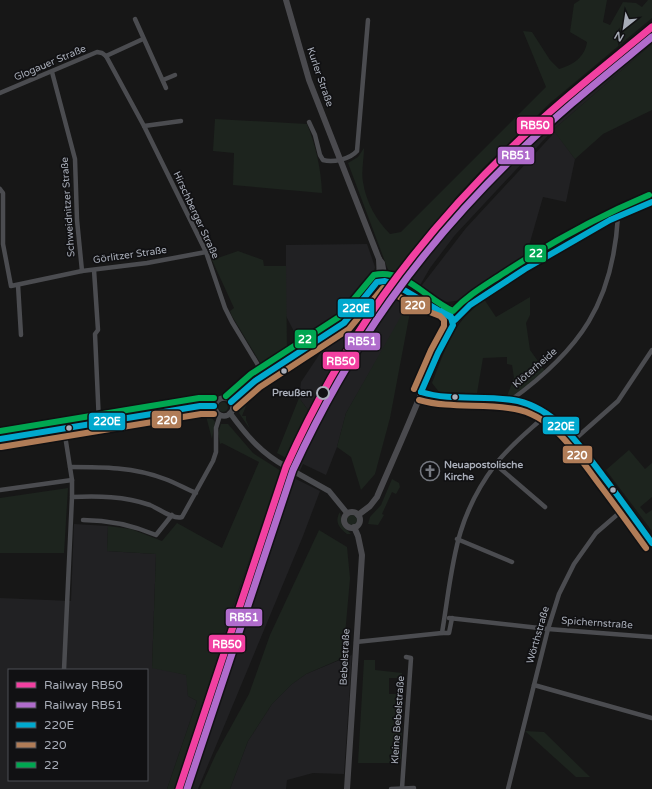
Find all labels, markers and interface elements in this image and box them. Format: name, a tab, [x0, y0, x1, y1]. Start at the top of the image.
north arrow	[604, 8, 644, 48]
text: N	[612, 28, 626, 44]
street label: Glogauer Straße	[12, 42, 88, 84]
street label: Kurler Straße	[304, 46, 336, 109]
line badge: RB50	[516, 116, 554, 135]
text: RB50	[520, 119, 550, 132]
line badge: RB51	[497, 146, 535, 165]
text: RB51	[501, 149, 531, 162]
street label: Schweidnitzer Straße	[58, 156, 77, 257]
street label: Hirschberger Straße	[170, 169, 222, 261]
street label: Görlitzer Straße	[92, 244, 168, 266]
line badge: 22	[524, 244, 547, 263]
text: 22	[529, 247, 543, 260]
line badge: 220	[400, 296, 431, 315]
line badge: 220E	[337, 298, 375, 318]
text: 220	[405, 299, 425, 312]
text: 220E	[342, 302, 370, 315]
line badge: 22	[294, 329, 317, 349]
line badge: RB51	[344, 332, 381, 351]
text: 22	[298, 333, 312, 346]
text: RB51	[347, 335, 377, 348]
street label: Klöterheide	[510, 345, 560, 390]
line badge: RB50	[322, 351, 360, 370]
text: RB50	[326, 355, 356, 368]
unlabelled marker	[279, 366, 289, 376]
marker: Preußen	[316, 386, 330, 400]
place label: Preußen	[272, 387, 312, 399]
unlabelled marker	[450, 392, 460, 402]
line badge: 220	[151, 410, 182, 429]
line badge: 220E	[88, 412, 126, 431]
text: 220	[157, 414, 177, 427]
text: 220E	[93, 415, 121, 428]
line badge: 220E	[542, 416, 580, 435]
text: 220E	[547, 420, 575, 433]
unlabelled marker	[64, 423, 74, 433]
line badge: 220	[562, 445, 593, 464]
text: 220	[567, 449, 587, 462]
place label: Neuapostolische Kirche	[444, 459, 523, 483]
church icon: Neuapostolische Kirche	[419, 460, 441, 482]
unlabelled marker	[608, 485, 618, 495]
street label: Wörthstraße	[524, 605, 552, 665]
line badge: RB51	[225, 608, 263, 627]
text: RB51	[229, 611, 259, 624]
street label: Spichernstraße	[561, 615, 633, 632]
street label: Bebelstraße	[338, 628, 352, 686]
line badge: RB50	[208, 634, 246, 653]
text: RB50	[212, 638, 242, 651]
legend	[8, 669, 148, 781]
street label: Kleine Bebelstraße	[389, 675, 407, 765]
text: Railway RB50	[44, 678, 123, 692]
text: Railway RB51	[44, 698, 123, 712]
text: 220E	[44, 718, 75, 732]
text: 220	[44, 738, 67, 752]
text: 22	[44, 758, 59, 772]

